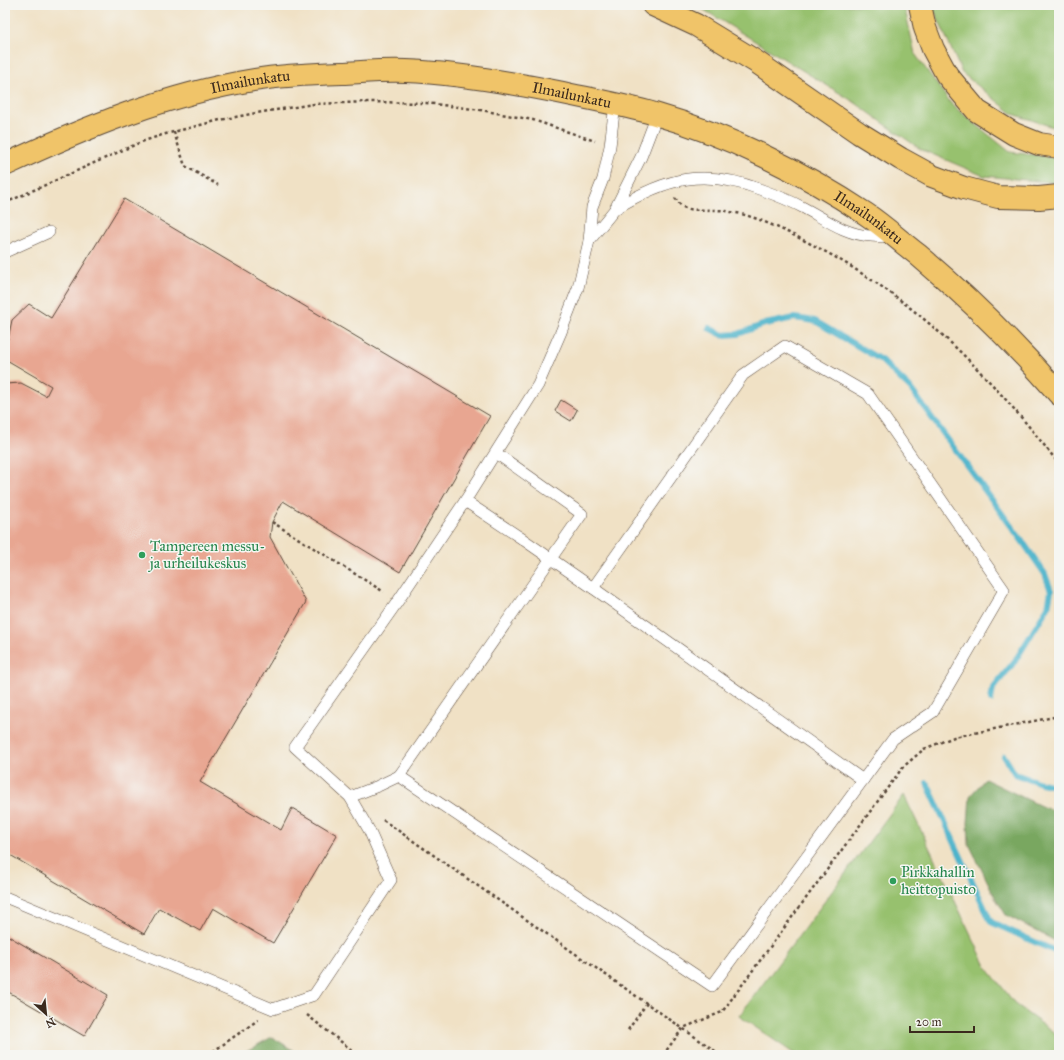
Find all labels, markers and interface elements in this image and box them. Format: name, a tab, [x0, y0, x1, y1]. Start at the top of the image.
street label: Ilmailunkatu	[209, 67, 291, 97]
street label: Ilmailunkatu	[531, 78, 613, 112]
street label: Ilmailunkatu	[831, 187, 907, 248]
place label: Tampereen messu- ja urheilukeskus	[148, 537, 265, 572]
marker: Tampereen messu- ja urheilukeskus	[137, 550, 147, 560]
place label: Pirkkahallin heittopuisto	[901, 863, 976, 898]
marker: Pirkkahallin heittopuisto	[888, 876, 898, 886]
north arrow	[26, 994, 66, 1034]
scale bar	[910, 1008, 974, 1034]
text: N	[43, 1015, 57, 1031]
text: 20 m	[916, 1015, 942, 1029]

